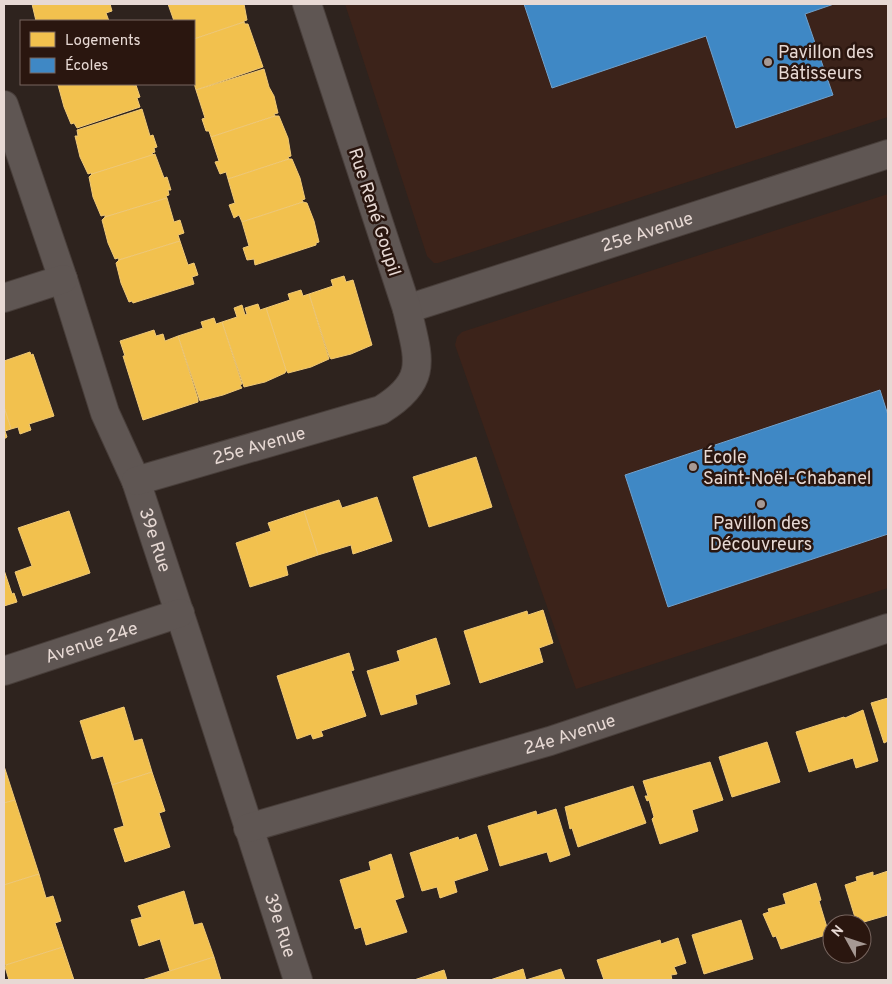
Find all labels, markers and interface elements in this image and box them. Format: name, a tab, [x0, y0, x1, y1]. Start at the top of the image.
legend	[20, 20, 195, 85]
text: Logements	[65, 32, 141, 51]
place label: Pavillon des Bâtisseurs	[778, 42, 874, 86]
text: Écoles	[65, 56, 108, 76]
marker: Pavillon des Bâtisseurs	[762, 56, 774, 68]
street label: Rue René Goupil	[342, 145, 405, 280]
street label: 25e Avenue	[598, 208, 696, 259]
street label: 25e Avenue	[210, 422, 308, 471]
place label: École Saint-Noël-Chabanel	[703, 445, 872, 491]
marker: École Saint-Noël-Chabanel	[687, 461, 699, 473]
marker: Pavillon des Découvreurs	[755, 498, 767, 510]
street label: 39e Rue	[133, 505, 175, 576]
place label: Pavillon des Découvreurs	[710, 513, 812, 557]
street label: Avenue 24e	[43, 618, 141, 670]
street label: 24e Avenue	[521, 710, 619, 761]
street label: 39e Rue	[258, 890, 300, 961]
north arrow	[822, 914, 872, 964]
text: N	[828, 922, 848, 941]

